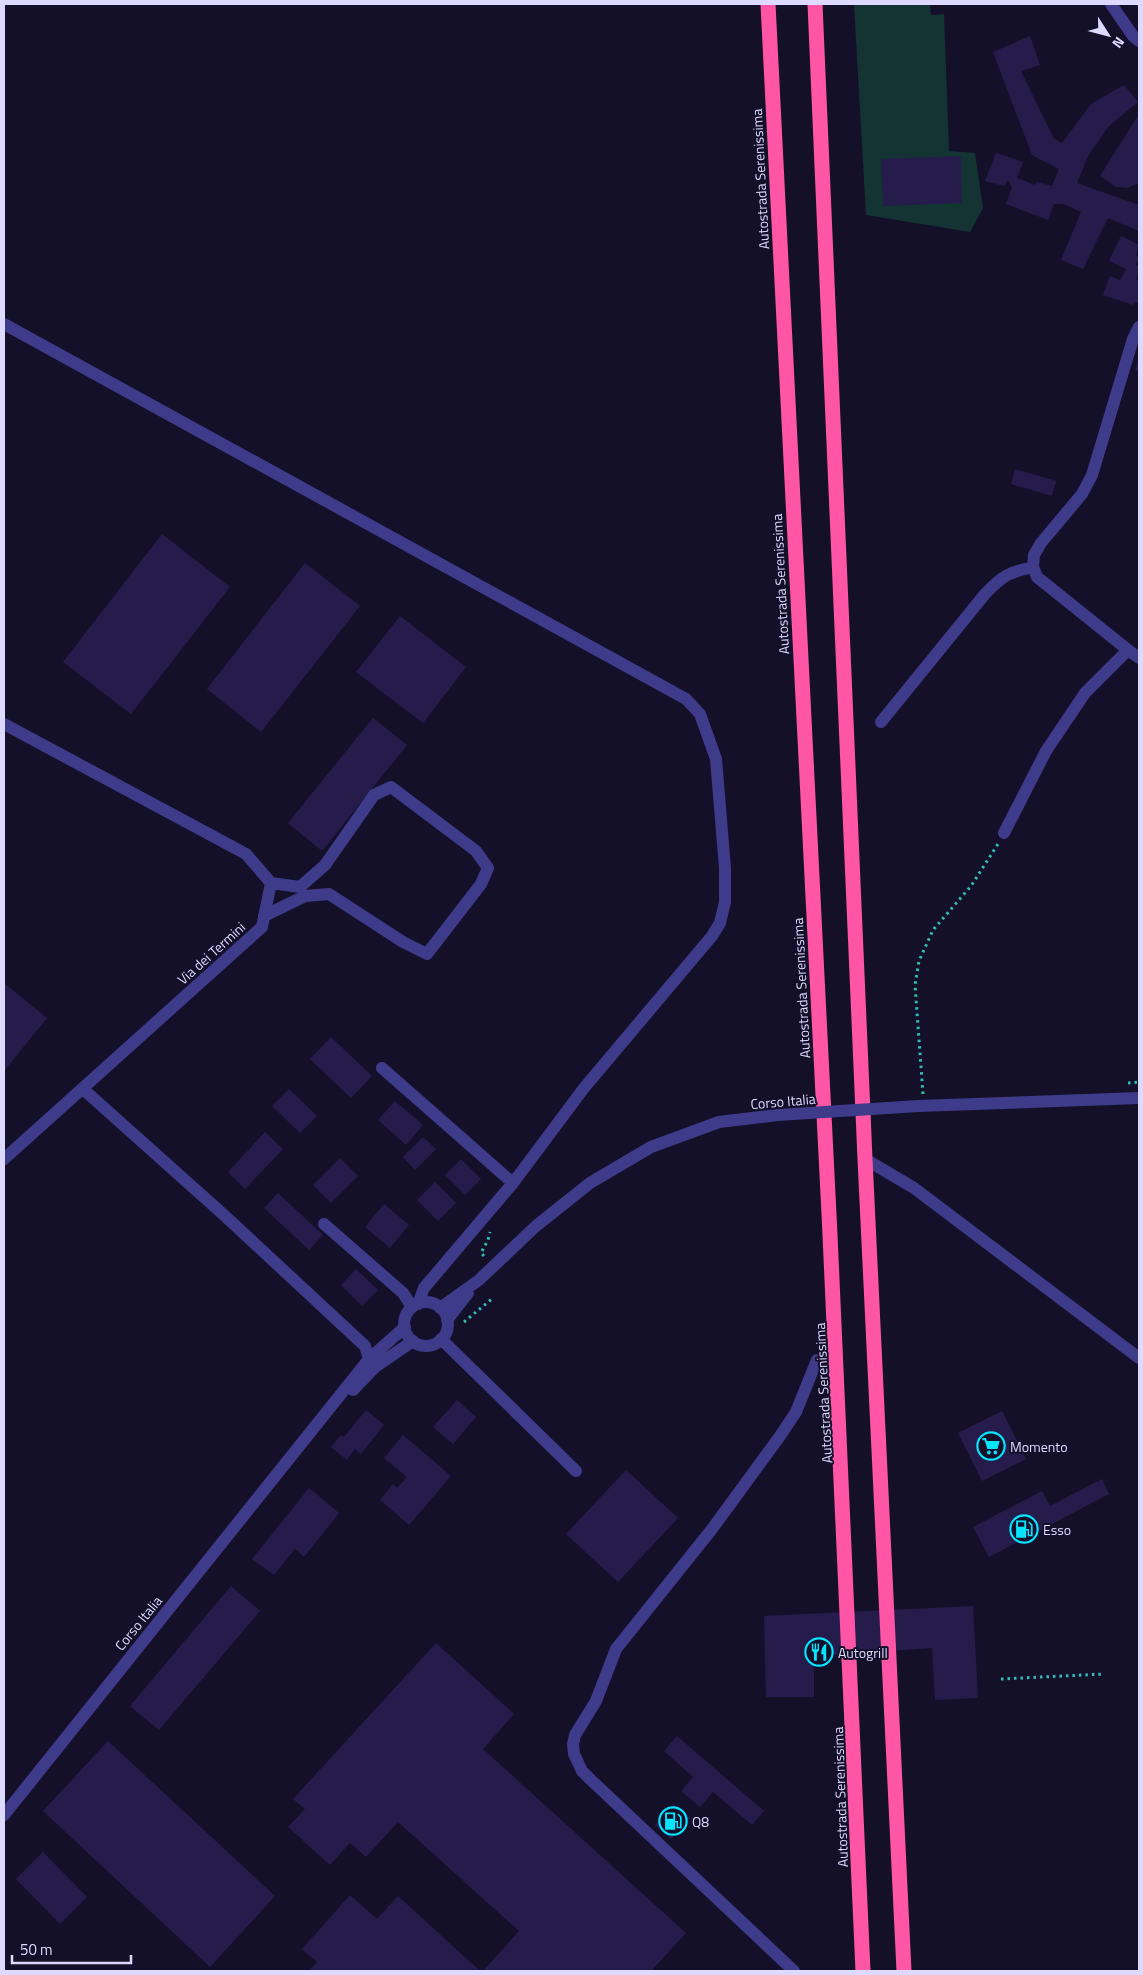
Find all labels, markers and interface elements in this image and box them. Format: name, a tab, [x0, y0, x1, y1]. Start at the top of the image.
north arrow	[1083, 10, 1133, 60]
text: N	[1108, 33, 1130, 53]
street label: Autostrada Serenissima	[746, 108, 774, 250]
street label: Autostrada Serenissima	[766, 513, 794, 655]
street label: Via dei Termini	[172, 917, 250, 989]
street label: Autostrada Serenissima	[787, 917, 815, 1059]
street label: Corso Italia	[750, 1088, 816, 1114]
street label: Autostrada Serenissima	[809, 1322, 837, 1464]
supermarket icon: Momento	[976, 1431, 1006, 1461]
place label: Momento	[1010, 1436, 1068, 1457]
fuel station icon: Esso	[1009, 1514, 1039, 1544]
place label: Esso	[1043, 1519, 1071, 1540]
street label: Corso Italia	[109, 1591, 167, 1655]
restaurant icon: Autogrill	[804, 1637, 834, 1667]
place label: Autogrill	[838, 1642, 888, 1663]
street label: Autostrada Serenissima	[827, 1726, 853, 1868]
fuel station icon: Q8	[658, 1806, 688, 1836]
place label: Q8	[692, 1811, 709, 1832]
scale bar	[12, 1932, 131, 1964]
text: 50 m	[20, 1938, 53, 1961]

